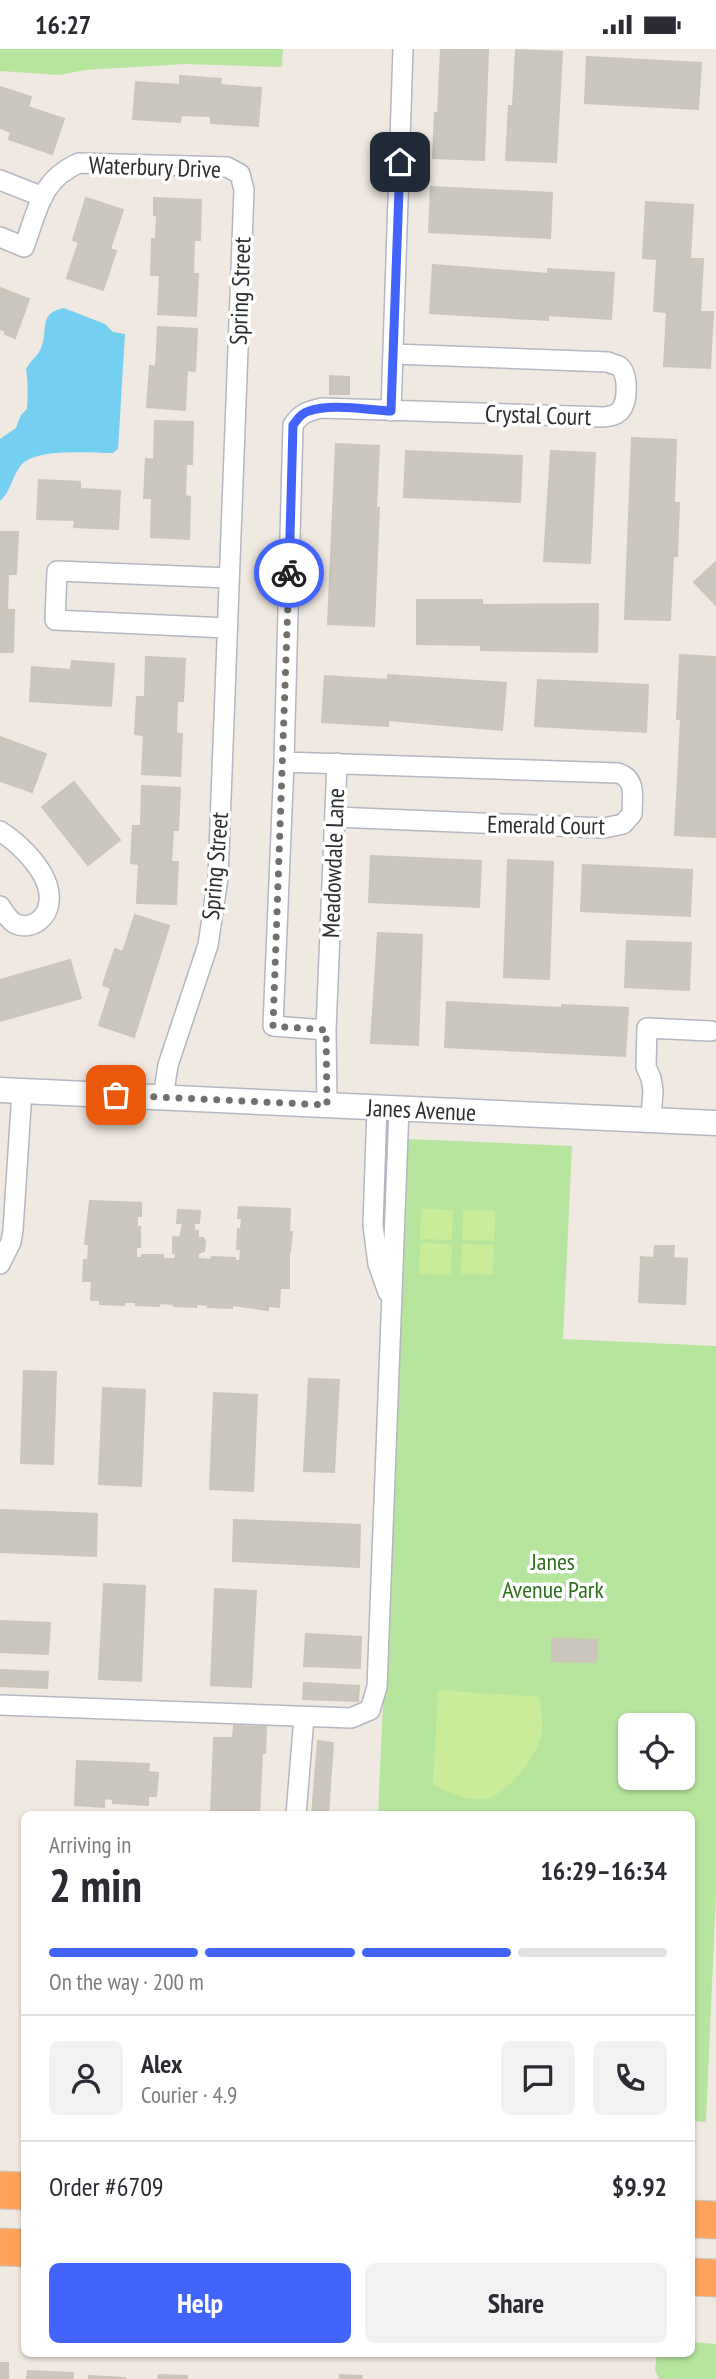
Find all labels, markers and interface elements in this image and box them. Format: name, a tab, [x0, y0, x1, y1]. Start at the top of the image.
text: 16:27	[35, 8, 91, 41]
pin	[370, 132, 430, 192]
icon: home	[381, 143, 419, 181]
street label: Waterbury Drive	[88, 149, 222, 185]
street label: Spring Street	[223, 236, 257, 346]
street label: Crystal Court	[484, 398, 592, 432]
courier	[254, 538, 324, 608]
icon: bike	[270, 554, 308, 592]
street label: Meadowdale Lane	[315, 788, 351, 938]
street label: Emerald Court	[487, 808, 606, 842]
street label: Spring Street	[195, 810, 235, 921]
pin	[86, 1065, 146, 1125]
icon: bag	[97, 1076, 135, 1114]
street label: Janes Avenue	[365, 1091, 477, 1127]
park label: Janes Avenue Park	[502, 1546, 604, 1605]
map controls	[618, 1713, 695, 1790]
button: locate	[618, 1713, 695, 1790]
text: Arriving in	[49, 1830, 131, 1859]
text: 16:29–16:34	[540, 1854, 667, 1887]
text: 2 min	[49, 1855, 142, 1915]
text: On the way · 200 m	[49, 1967, 204, 1996]
button: person	[49, 2041, 123, 2115]
button: chat	[501, 2041, 575, 2115]
button: phone	[593, 2041, 667, 2115]
text: Alex	[141, 2047, 182, 2080]
text: Courier · 4.9	[141, 2080, 237, 2109]
text: Order #6709	[49, 2170, 164, 2203]
text: $9.92	[612, 2170, 667, 2203]
button: Help	[49, 2263, 351, 2343]
button: Share	[365, 2263, 667, 2343]

